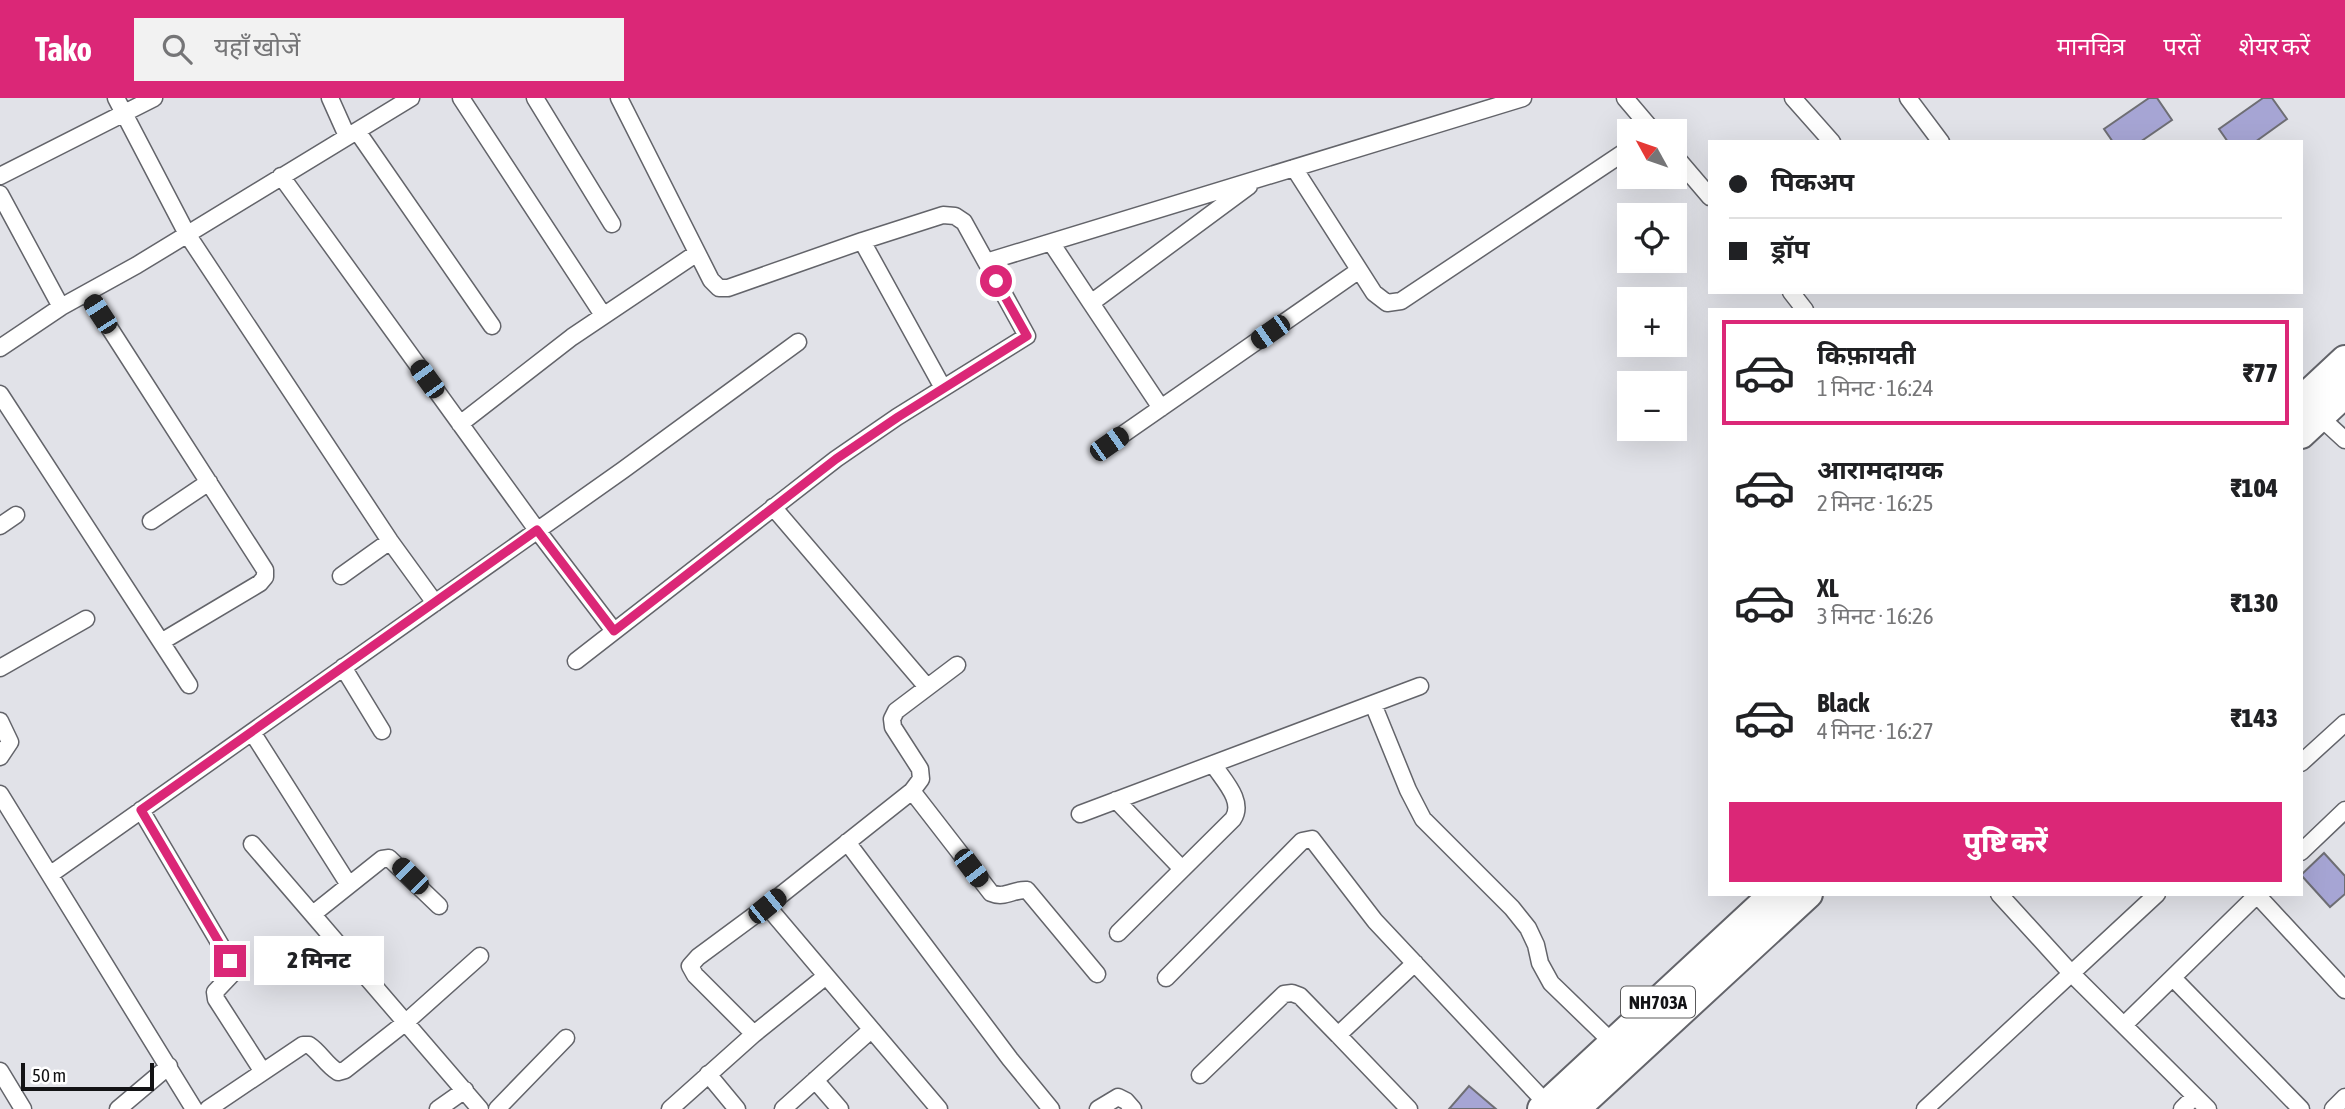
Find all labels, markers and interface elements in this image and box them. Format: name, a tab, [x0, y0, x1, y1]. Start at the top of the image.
search box	[134, 18, 624, 81]
text: Tako	[35, 30, 92, 68]
icon: search	[158, 30, 196, 68]
text: यहाँ खोजें	[214, 32, 300, 62]
text: मानचित्र	[2057, 33, 2125, 60]
text: परतें	[2163, 33, 2200, 60]
text: शेयर करें	[2238, 33, 2310, 60]
north arrow	[1617, 119, 1687, 189]
map controls	[1617, 119, 1687, 441]
text: पिकअप	[1771, 167, 1854, 197]
button: locate	[1617, 203, 1687, 273]
text: ड्रॉप	[1771, 234, 1809, 264]
route start	[980, 265, 1012, 297]
button: +	[1617, 287, 1687, 357]
car	[80, 291, 121, 337]
car	[1247, 311, 1294, 353]
text: किफ़ायती	[1817, 340, 1916, 370]
icon: car	[1733, 341, 1796, 404]
car	[407, 356, 448, 402]
text: ₹77	[2242, 358, 2278, 388]
button: −	[1617, 371, 1687, 441]
text: 1 मिनट · 16:24	[1817, 375, 1934, 401]
car	[1086, 423, 1133, 465]
text: आरामदायक	[1817, 455, 1943, 485]
icon: car	[1733, 456, 1796, 519]
text: ₹104	[2230, 473, 2278, 503]
text: 2 मिनट · 16:25	[1817, 490, 1934, 516]
icon: car	[1733, 571, 1796, 634]
text: XL	[1817, 573, 1839, 603]
text: ₹130	[2230, 588, 2278, 618]
text: 3 मिनट · 16:26	[1817, 603, 1934, 629]
icon: car	[1733, 686, 1796, 749]
text: Black	[1817, 688, 1869, 718]
text: ₹143	[2230, 703, 2278, 733]
text: 4 मिनट · 16:27	[1817, 718, 1934, 744]
button: पुष्टि करें	[1729, 802, 2282, 882]
car	[950, 845, 993, 891]
car	[388, 854, 433, 898]
car	[745, 885, 790, 927]
callout: 2 मिनट	[254, 936, 384, 986]
route end	[214, 945, 246, 977]
text: 2 मिनट	[287, 947, 351, 973]
road number: NH703A	[1621, 986, 1695, 1018]
scale bar	[21, 1060, 154, 1092]
text: 50 m	[32, 1064, 66, 1086]

